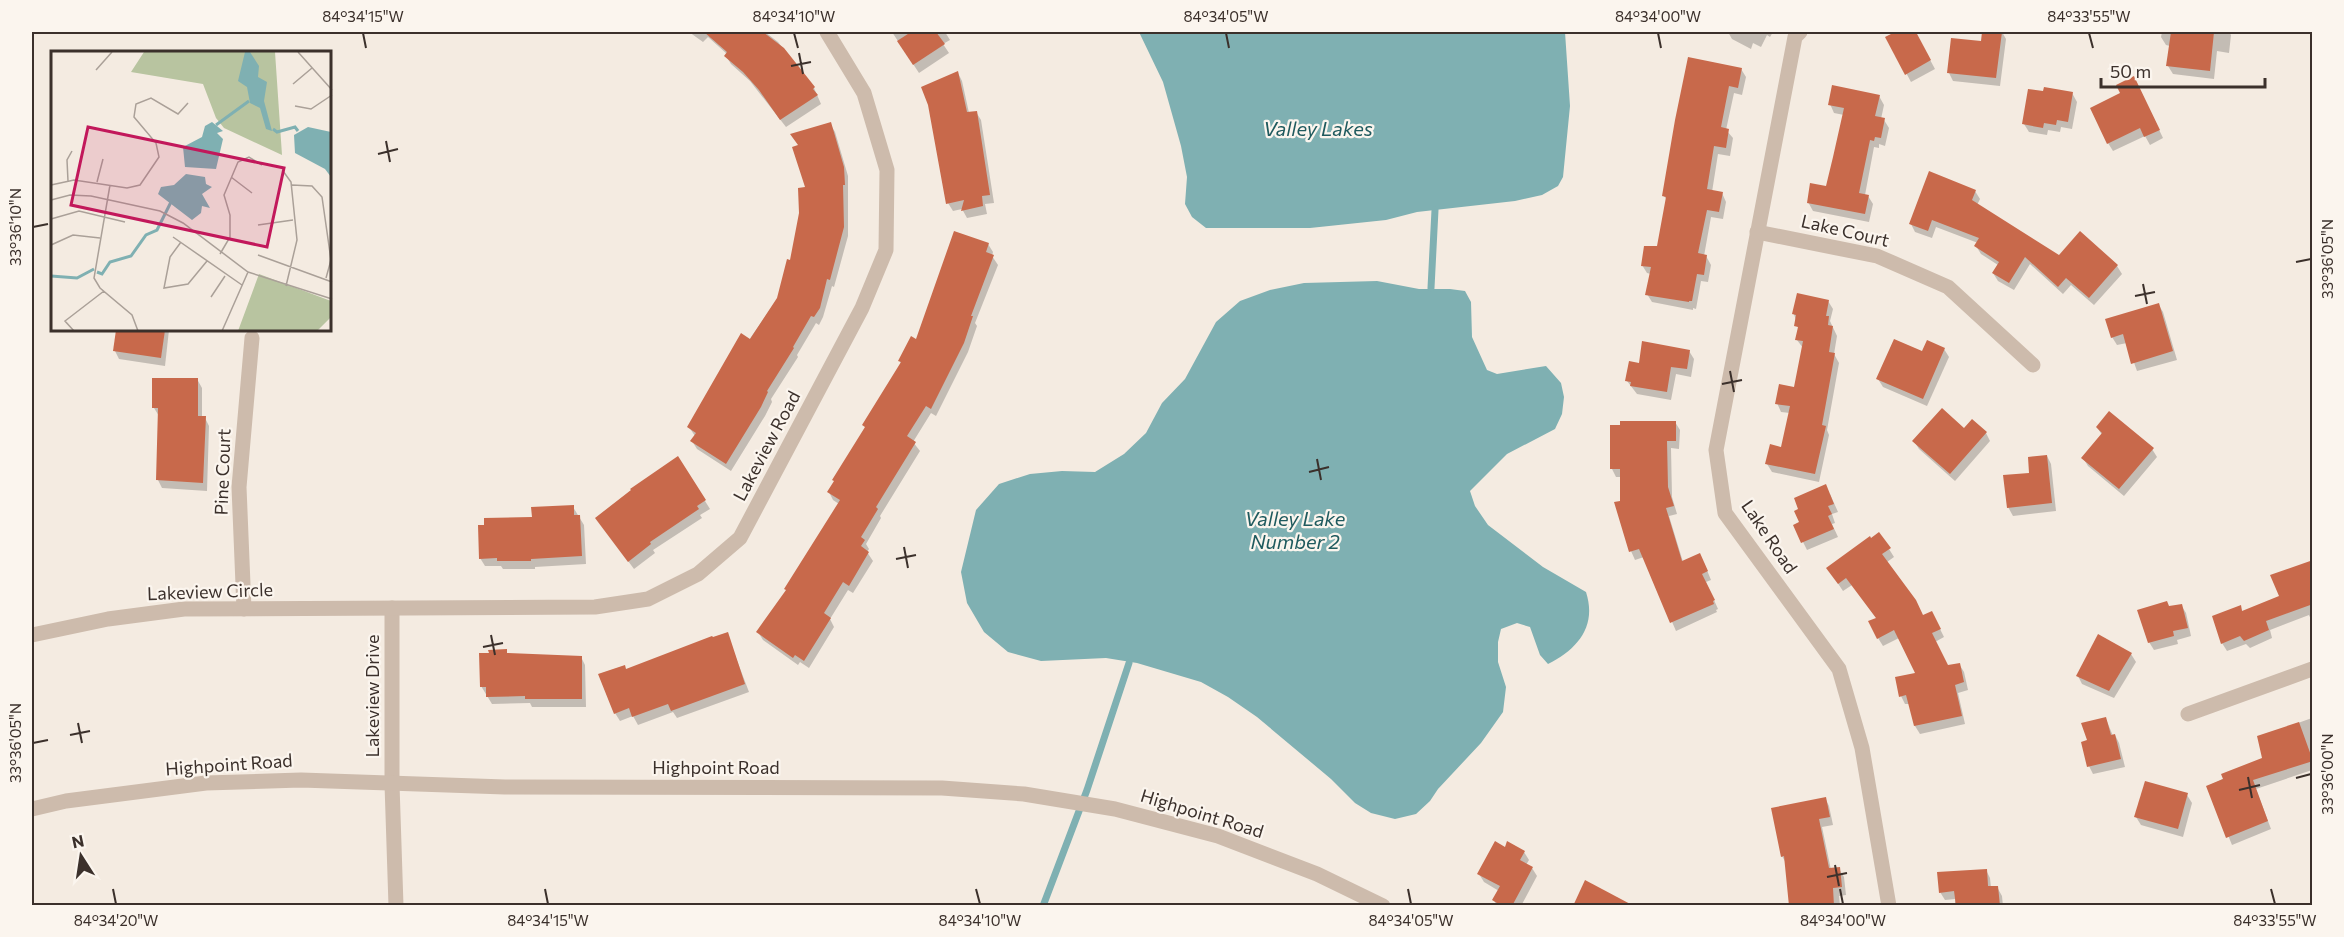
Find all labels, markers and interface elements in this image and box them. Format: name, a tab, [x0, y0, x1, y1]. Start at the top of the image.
text: 84°34'15"W	[322, 7, 404, 25]
text: 84°34'10"W	[753, 7, 835, 25]
text: 84°34'05"W	[1184, 7, 1269, 25]
text: 84°34'00"W	[1615, 7, 1701, 25]
text: 84°33'55"W	[2047, 7, 2131, 25]
inset map	[51, 51, 332, 332]
scale bar	[2101, 51, 2264, 89]
text: 50 m	[2110, 60, 2151, 82]
water label: Valley Lakes	[1263, 116, 1373, 140]
text: 33°36'10"N	[6, 188, 24, 266]
street label: Lake Court	[1799, 209, 1891, 251]
text: 33°36'05"N	[2318, 219, 2336, 299]
street label: Lakeview Road	[728, 387, 804, 504]
street label: Pine Court	[209, 428, 235, 516]
street label: Lake Road	[1737, 495, 1802, 577]
water label: Valley Lake Number 2	[1245, 506, 1346, 553]
street label: Lakeview Circle	[147, 578, 273, 604]
street label: Lakeview Drive	[361, 635, 383, 757]
text: 33°36'05"N	[6, 703, 24, 783]
text: 33°36'00"N	[2318, 733, 2336, 815]
street label: Highpoint Road	[165, 749, 293, 779]
street label: Highpoint Road	[652, 756, 780, 778]
street label: Highpoint Road	[1138, 784, 1266, 842]
north arrow	[51, 826, 111, 886]
text: N	[70, 830, 86, 851]
text: 84°34'20"W	[74, 911, 158, 929]
text: 84°34'15"W	[507, 911, 589, 929]
text: 84°34'10"W	[939, 911, 1021, 929]
text: 84°34'05"W	[1369, 911, 1454, 929]
text: 84°34'00"W	[1800, 911, 1886, 929]
text: 84°33'55"W	[2233, 911, 2317, 929]

